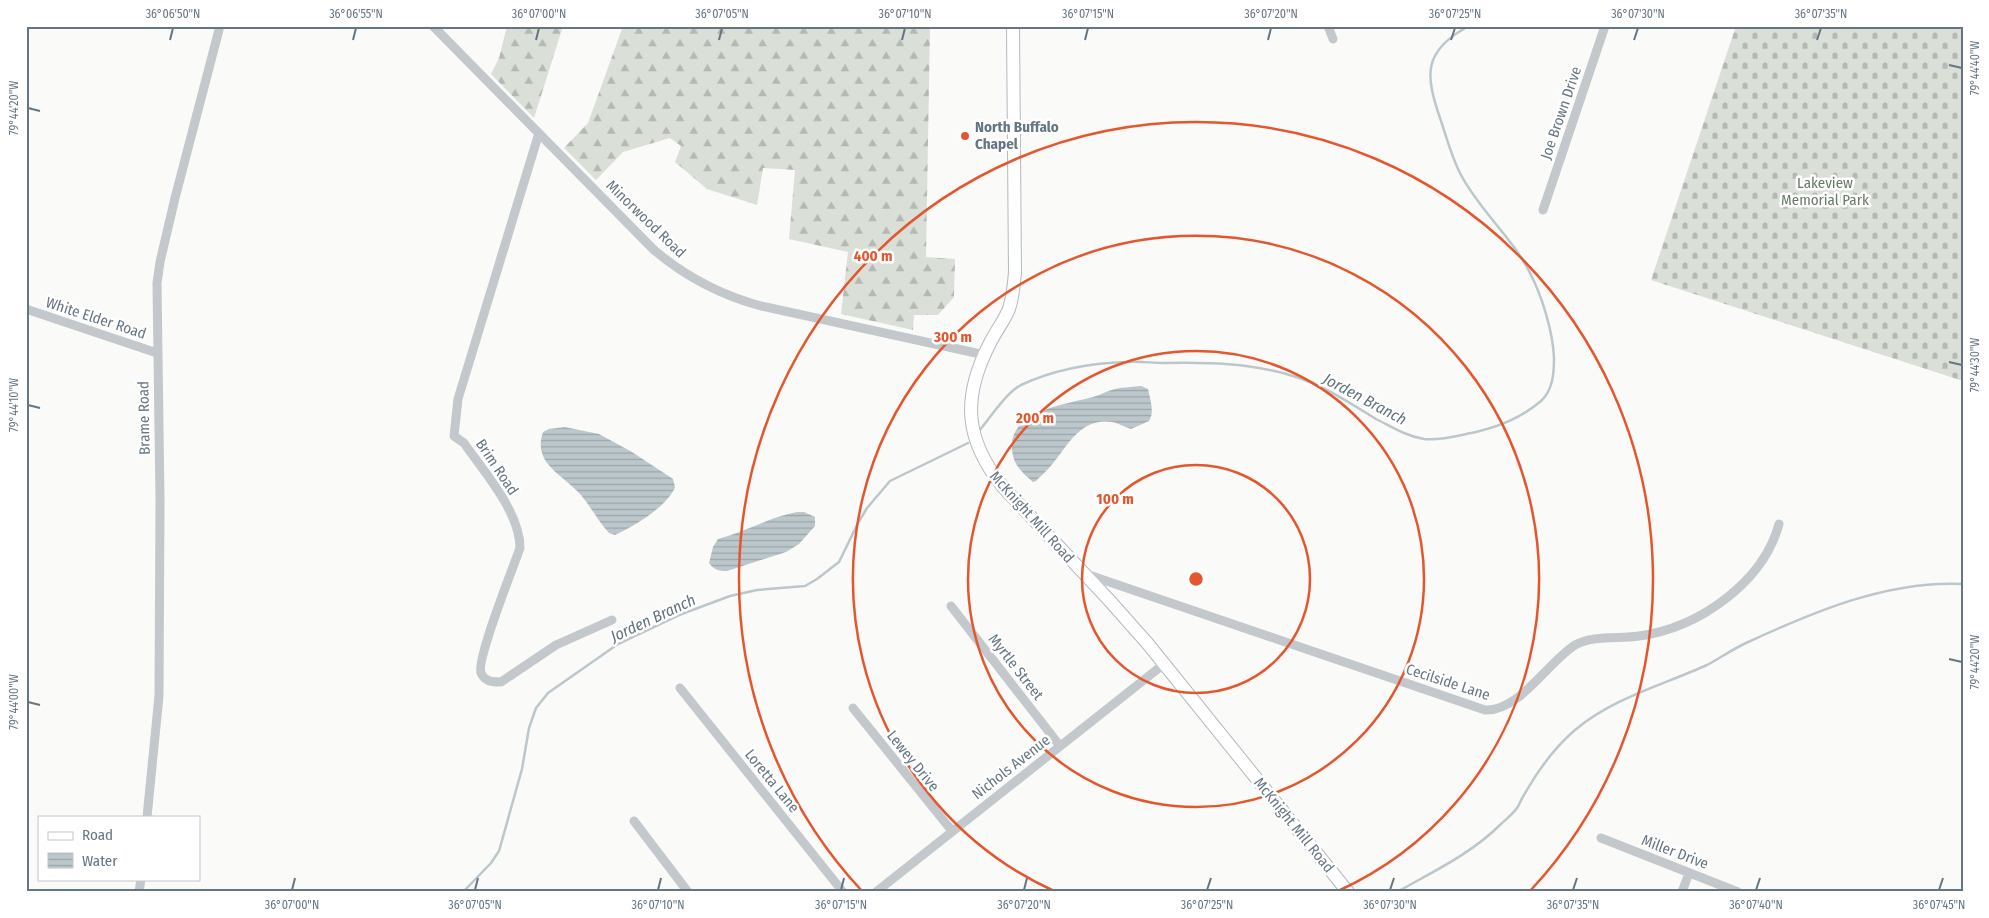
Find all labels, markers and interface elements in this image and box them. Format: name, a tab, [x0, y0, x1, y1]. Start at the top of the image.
text: 36°06'50"N	[146, 7, 200, 21]
text: 36°06'55"N	[329, 7, 383, 21]
text: 36°07'00"N	[512, 7, 566, 21]
text: 36°07'05"N	[695, 7, 749, 21]
text: 36°07'10"N	[879, 7, 931, 21]
text: 36°07'15"N	[1062, 7, 1114, 21]
text: 36°07'20"N	[1244, 7, 1298, 21]
text: 36°07'25"N	[1429, 7, 1481, 21]
text: 36°07'30"N	[1611, 7, 1665, 21]
text: 36°07'35"N	[1795, 7, 1847, 21]
text: 79°44'40"W	[1968, 41, 1982, 95]
street label: Joe Brown Drive	[1537, 64, 1585, 162]
text: 79°44'20"W	[7, 81, 21, 135]
place label: North Buffalo Chapel	[975, 118, 1059, 153]
marker: North Buffalo Chapel	[959, 130, 971, 142]
park label: Lakeview Memorial Park	[1781, 174, 1869, 209]
street label: Minorwood Road	[602, 176, 690, 262]
text: 400 m	[854, 247, 892, 265]
street label: White Elder Road	[43, 293, 149, 343]
text: 300 m	[933, 328, 972, 346]
text: 79°44'30"W	[1968, 338, 1982, 392]
water label: Jorden Branch	[1319, 369, 1410, 429]
text: 79°44'10"W	[7, 378, 21, 432]
street label: Brame Road	[134, 381, 154, 455]
text: 200 m	[1015, 409, 1054, 427]
street label: Brim Road	[472, 436, 522, 498]
street label: McKnight Mill Road	[986, 467, 1078, 567]
text: 100 m	[1096, 490, 1134, 508]
centre of rings	[1187, 570, 1205, 588]
water label: Jorden Branch	[607, 590, 699, 646]
street label: Myrtle Street	[985, 630, 1047, 704]
text: 79°44'20"W	[1968, 635, 1982, 689]
street label: Cecilside Lane	[1404, 660, 1492, 704]
text: 79°44'00"W	[7, 674, 21, 730]
street label: Lewey Drive	[883, 727, 943, 795]
street label: Nichols Avenue	[968, 731, 1054, 803]
street label: Loretta Lane	[741, 746, 803, 816]
street label: McKnight Mill Road	[1250, 774, 1338, 876]
legend	[38, 816, 200, 880]
text: Road	[82, 826, 113, 844]
street label: Miller Drive	[1639, 831, 1711, 873]
text: Water	[82, 852, 118, 870]
text: 36°07'00"N	[265, 898, 319, 912]
text: 36°07'05"N	[448, 898, 502, 912]
text: 36°07'10"N	[632, 898, 684, 912]
text: 36°07'15"N	[815, 898, 867, 912]
text: 36°07'20"N	[997, 898, 1051, 912]
text: 36°07'25"N	[1181, 898, 1233, 912]
text: 36°07'30"N	[1363, 898, 1417, 912]
text: 36°07'35"N	[1547, 898, 1599, 912]
text: 36°07'40"N	[1729, 898, 1783, 912]
text: 36°07'45"N	[1913, 898, 1965, 912]

